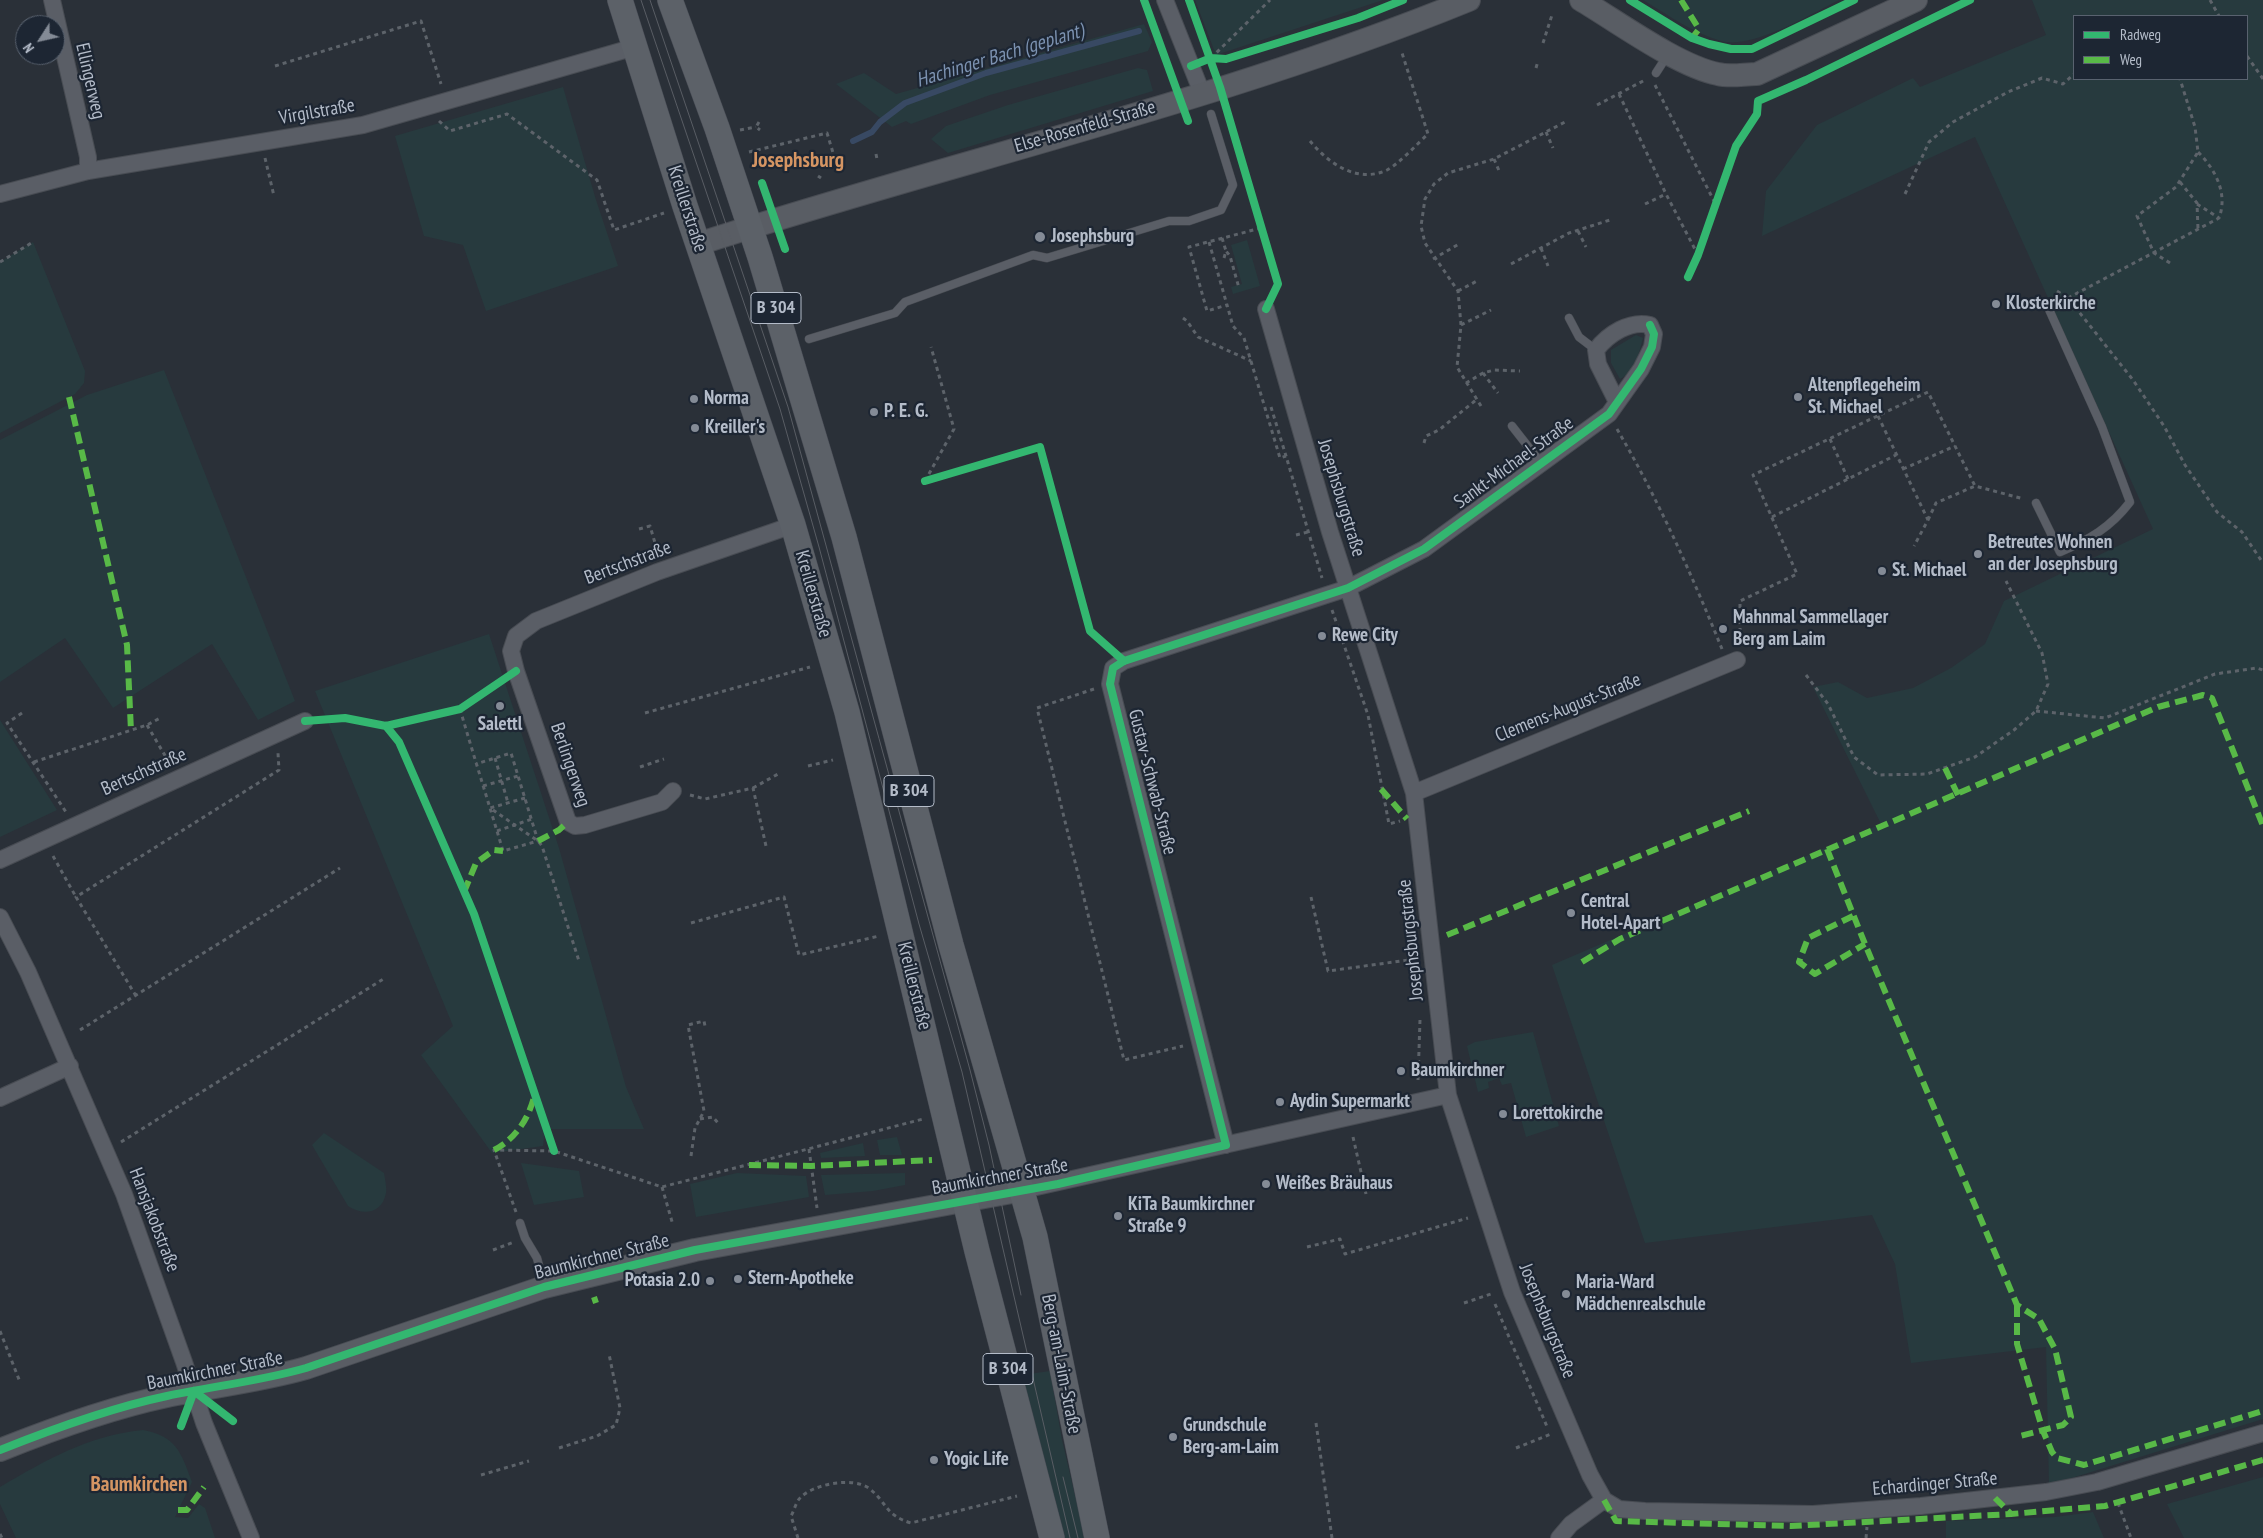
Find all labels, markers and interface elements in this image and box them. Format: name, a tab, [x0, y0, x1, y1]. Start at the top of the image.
north arrow	[15, 15, 65, 65]
legend	[2073, 15, 2248, 80]
water label: Hachinger Bach (geplant)	[913, 19, 1087, 93]
text: Radweg	[2120, 25, 2161, 44]
text: N	[19, 40, 38, 56]
street label: Ellingerweg	[70, 41, 110, 121]
text: Weg	[2120, 50, 2142, 69]
street label: Virgilstraße	[277, 94, 357, 130]
street label: Else-Rosenfeld-Straße	[1012, 96, 1158, 158]
district label: Josephsburg	[752, 148, 844, 174]
street label: Kreillerstraße	[662, 163, 712, 255]
place label: Josephsburg	[1051, 226, 1134, 248]
marker: Josephsburg	[1033, 230, 1047, 244]
road number: B 304	[751, 292, 801, 324]
place label: Klosterkirche	[2006, 293, 2096, 315]
marker: Klosterkirche	[1990, 298, 2002, 310]
place label: Altenpflegeheim St. Michael	[1808, 375, 1920, 419]
place label: Norma	[704, 388, 749, 410]
marker: Altenpflegeheim St. Michael	[1792, 391, 1804, 403]
marker: Norma	[688, 393, 700, 405]
place label: P. E. G.	[884, 401, 929, 423]
marker: P. E. G.	[868, 406, 880, 418]
street label: Sankt-Michael-Straße	[1450, 412, 1578, 514]
place label: Kreiller's	[705, 417, 765, 439]
marker: Kreiller's	[689, 422, 701, 434]
street label: Josephsburgstraße	[1312, 437, 1370, 559]
place label: Betreutes Wohnen an der Josephsburg	[1988, 532, 2118, 576]
street label: Bertschstraße	[582, 536, 674, 590]
street label: Kreillerstraße	[790, 548, 836, 640]
marker: Betreutes Wohnen an der Josephsburg	[1972, 548, 1984, 560]
place label: St. Michael	[1892, 560, 1966, 582]
marker: St. Michael	[1876, 565, 1888, 577]
place label: Mahnmal Sammellager Berg am Laim	[1733, 607, 1888, 651]
marker: Mahnmal Sammellager Berg am Laim	[1717, 623, 1729, 635]
place label: Rewe City	[1332, 625, 1398, 647]
marker: Rewe City	[1316, 630, 1328, 642]
street label: Clemens-August-Straße	[1492, 668, 1644, 748]
marker: Salettl	[494, 700, 506, 712]
street label: Gustav-Schwab-Straße	[1123, 707, 1181, 857]
place label: Salettl	[478, 714, 522, 736]
street label: Berlingerweg	[545, 720, 595, 810]
street label: Bertschstraße	[98, 743, 190, 801]
road number: B 304	[884, 776, 934, 806]
street label: Josephsburgstraße	[1393, 878, 1429, 1002]
place label: Central Hotel-Apart	[1581, 891, 1661, 935]
marker: Central Hotel-Apart	[1565, 907, 1577, 919]
street label: Kreillerstraße	[892, 940, 936, 1032]
place label: Baumkirchner	[1411, 1060, 1504, 1082]
marker: Baumkirchner	[1395, 1065, 1407, 1077]
place label: Aydin Supermarkt	[1290, 1091, 1410, 1113]
marker: Aydin Supermarkt	[1274, 1096, 1286, 1108]
place label: Lorettokirche	[1513, 1103, 1603, 1125]
marker: Lorettokirche	[1497, 1108, 1509, 1120]
street label: Baumkirchner Straße	[930, 1154, 1070, 1200]
street label: Hansjakobstraße	[124, 1165, 184, 1275]
place label: Weißes Bräuhaus	[1276, 1173, 1393, 1195]
marker: Weißes Bräuhaus	[1260, 1178, 1272, 1190]
place label: KiTa Baumkirchner Straße 9	[1128, 1194, 1255, 1238]
marker: KiTa Baumkirchner Straße 9	[1112, 1210, 1124, 1222]
street label: Baumkirchner Straße	[532, 1229, 672, 1285]
street label: Josephsburgstraße	[1514, 1260, 1580, 1382]
place label: Stern-Apotheke	[748, 1268, 854, 1290]
place label: Potasia 2.0	[625, 1270, 700, 1292]
place label: Maria-Ward Mädchenrealschule	[1576, 1272, 1706, 1316]
marker: Stern-Apotheke	[732, 1273, 744, 1285]
marker: Potasia 2.0	[704, 1275, 716, 1287]
marker: Maria-Ward Mädchenrealschule	[1560, 1288, 1572, 1300]
street label: Berg-am-Laim-Straße	[1036, 1292, 1086, 1436]
street label: Baumkirchner Straße	[145, 1347, 285, 1395]
road number: B 304	[983, 1354, 1033, 1385]
place label: Grundschule Berg-am-Laim	[1183, 1415, 1279, 1459]
marker: Grundschule Berg-am-Laim	[1167, 1431, 1179, 1443]
place label: Yogic Life	[944, 1449, 1009, 1471]
marker: Yogic Life	[928, 1454, 940, 1466]
street label: Echardinger Straße	[1872, 1467, 1998, 1501]
district label: Baumkirchen	[91, 1472, 187, 1498]

